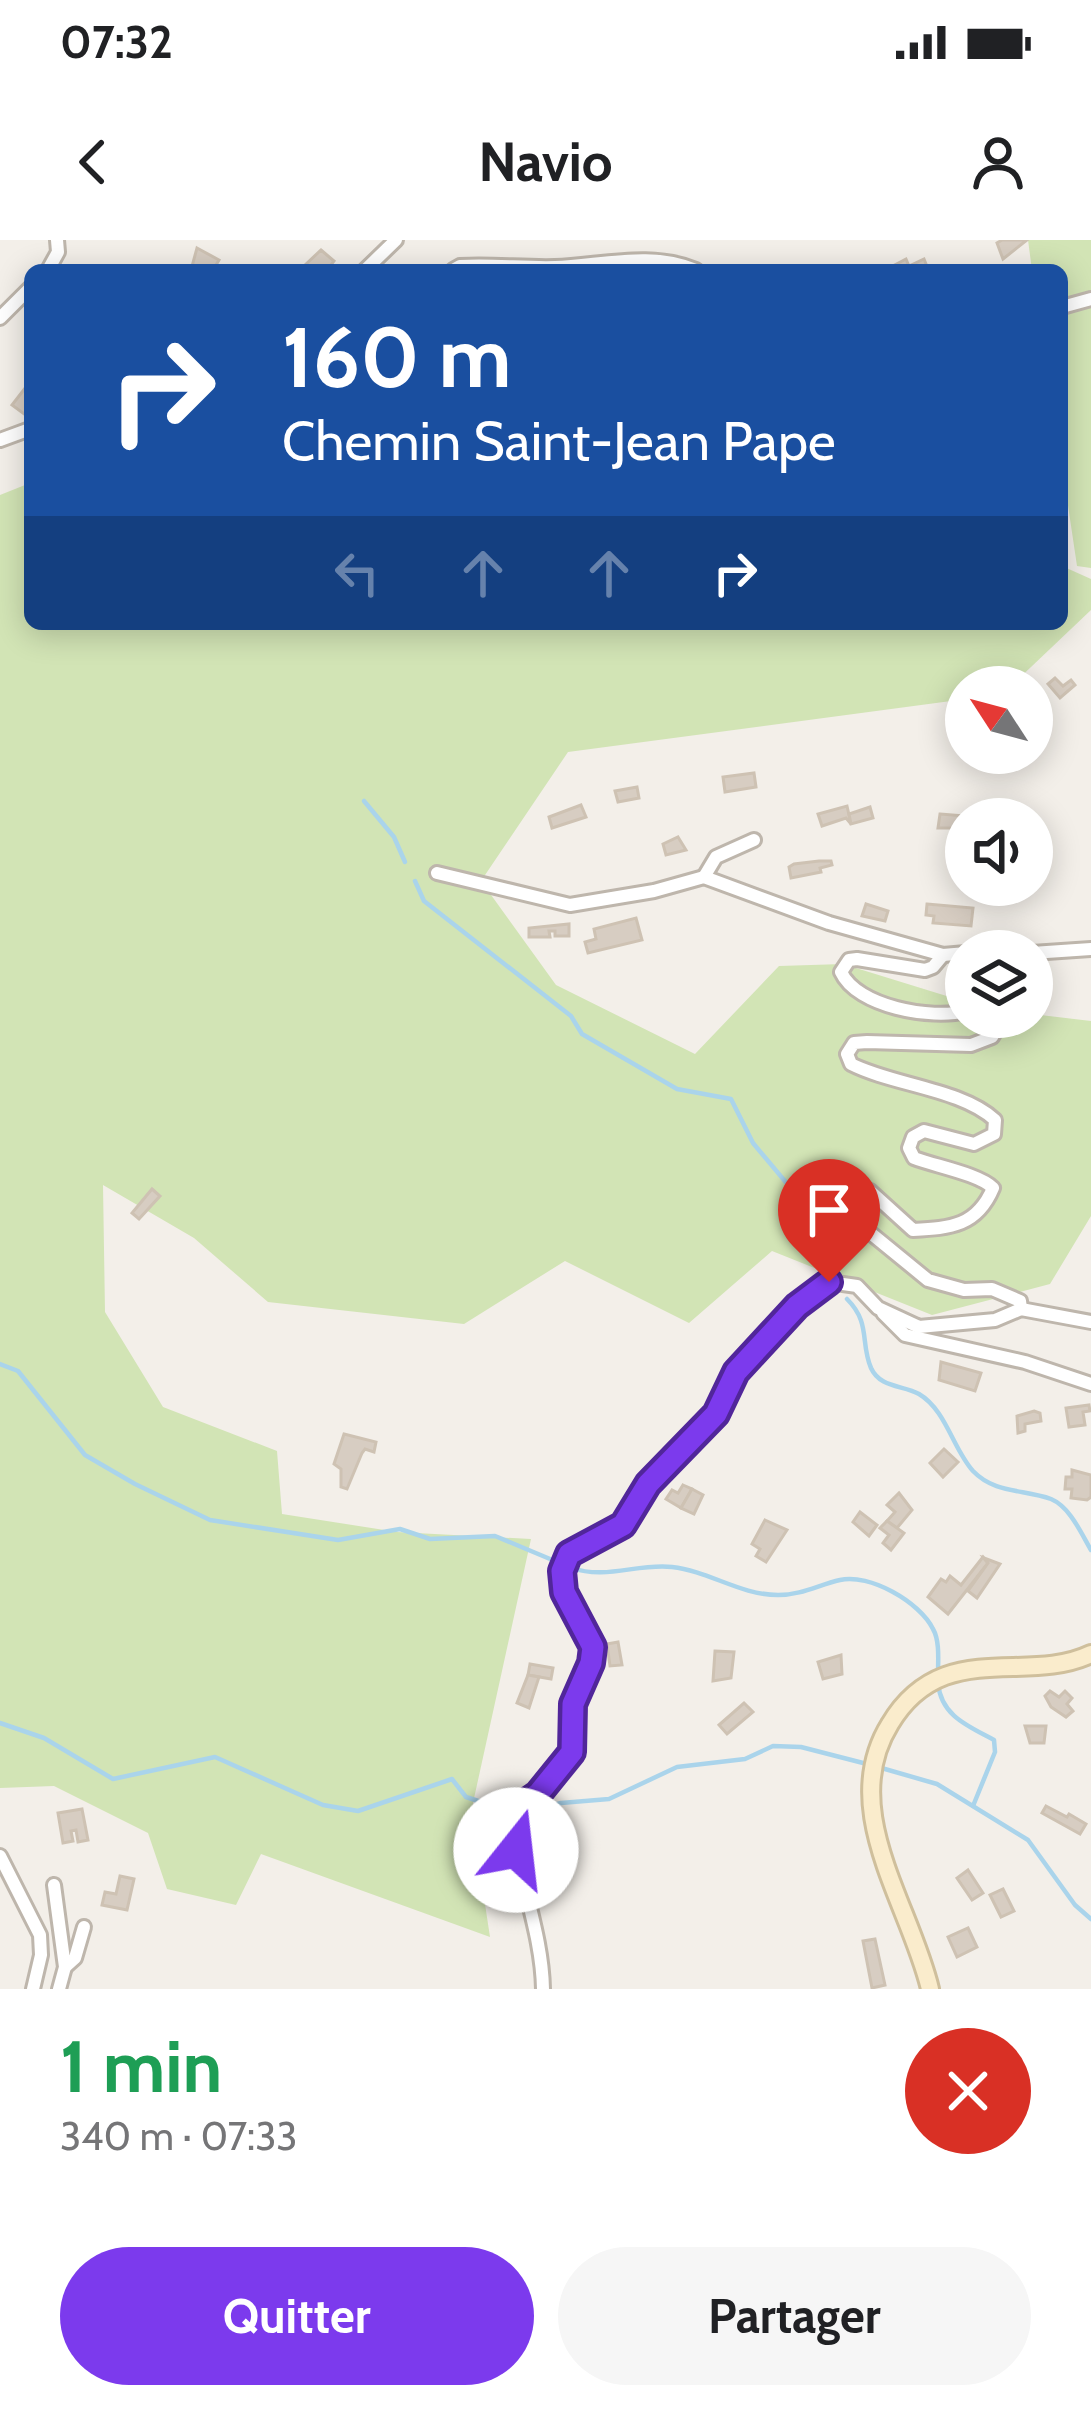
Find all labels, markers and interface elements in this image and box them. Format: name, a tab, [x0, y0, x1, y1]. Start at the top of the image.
text: 07:32	[60, 15, 173, 69]
icon: back	[60, 129, 126, 195]
text: Navio	[478, 129, 613, 195]
icon: person	[965, 129, 1031, 195]
text: 160 m	[282, 306, 511, 408]
icon: right	[84, 312, 240, 468]
text: Chemin Saint-Jean Pape	[282, 408, 836, 474]
icon: left	[324, 540, 390, 606]
icon: ahead	[450, 540, 516, 606]
icon: ahead	[576, 540, 642, 606]
icon: right	[702, 540, 768, 606]
north arrow	[945, 666, 1053, 774]
map controls	[945, 666, 1053, 1038]
button: sound	[945, 798, 1053, 906]
button: layers	[945, 930, 1053, 1038]
pin	[778, 1159, 880, 1282]
icon: arrive	[796, 1177, 862, 1243]
position arrow	[453, 1787, 579, 1913]
text: 1 min	[60, 2023, 222, 2110]
button: close	[905, 2028, 1031, 2154]
text: 340 m · 07:33	[60, 2112, 297, 2160]
button: Quitter	[60, 2247, 534, 2385]
button: Partager	[558, 2247, 1031, 2385]

